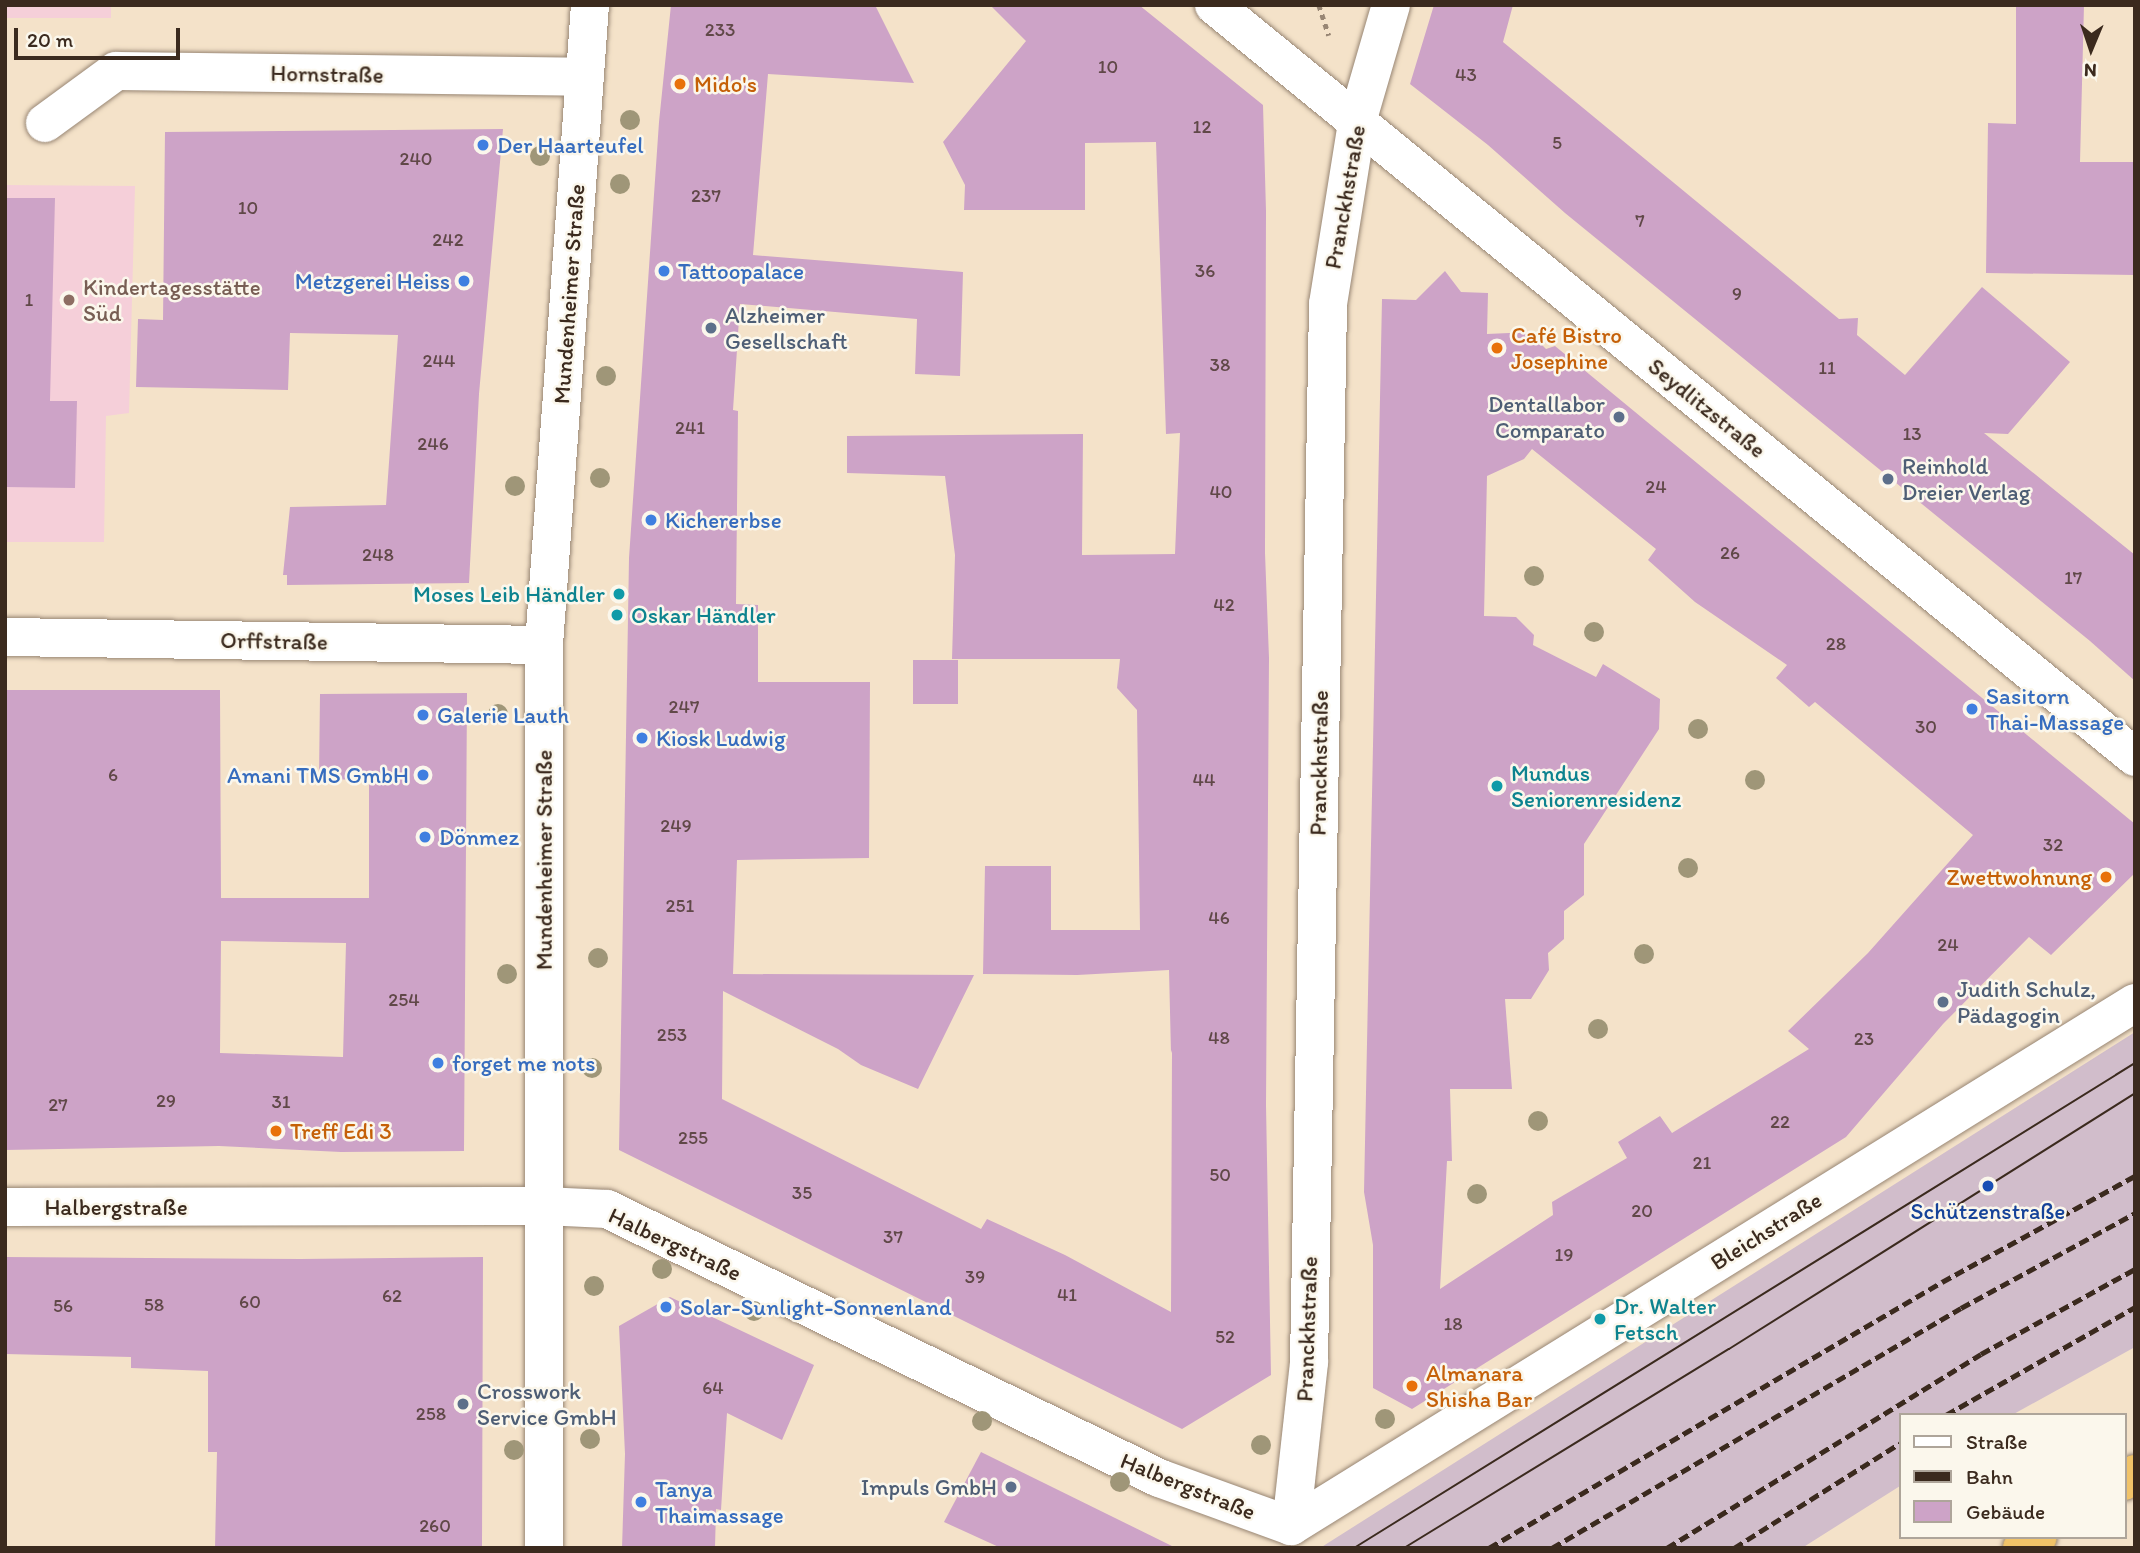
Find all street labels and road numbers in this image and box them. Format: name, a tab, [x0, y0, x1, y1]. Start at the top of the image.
street label: Hornstraße	[270, 59, 384, 89]
street label: Pranckhstraße	[1319, 123, 1371, 271]
street label: Mundenheimer Straße	[548, 183, 590, 405]
street label: Seydlitzstraße	[1643, 352, 1771, 464]
street label: Orffstraße	[220, 626, 328, 656]
street label: Pranckhstraße	[1304, 690, 1334, 836]
street label: Mundenheimer Straße	[530, 750, 558, 970]
street label: Bleichstraße	[1705, 1186, 1827, 1276]
street label: Halbergstraße	[44, 1193, 188, 1221]
street label: Halbergstraße	[604, 1201, 746, 1287]
street label: Pranckhstraße	[1291, 1256, 1323, 1402]
street label: Halbergstraße	[1116, 1446, 1260, 1526]

